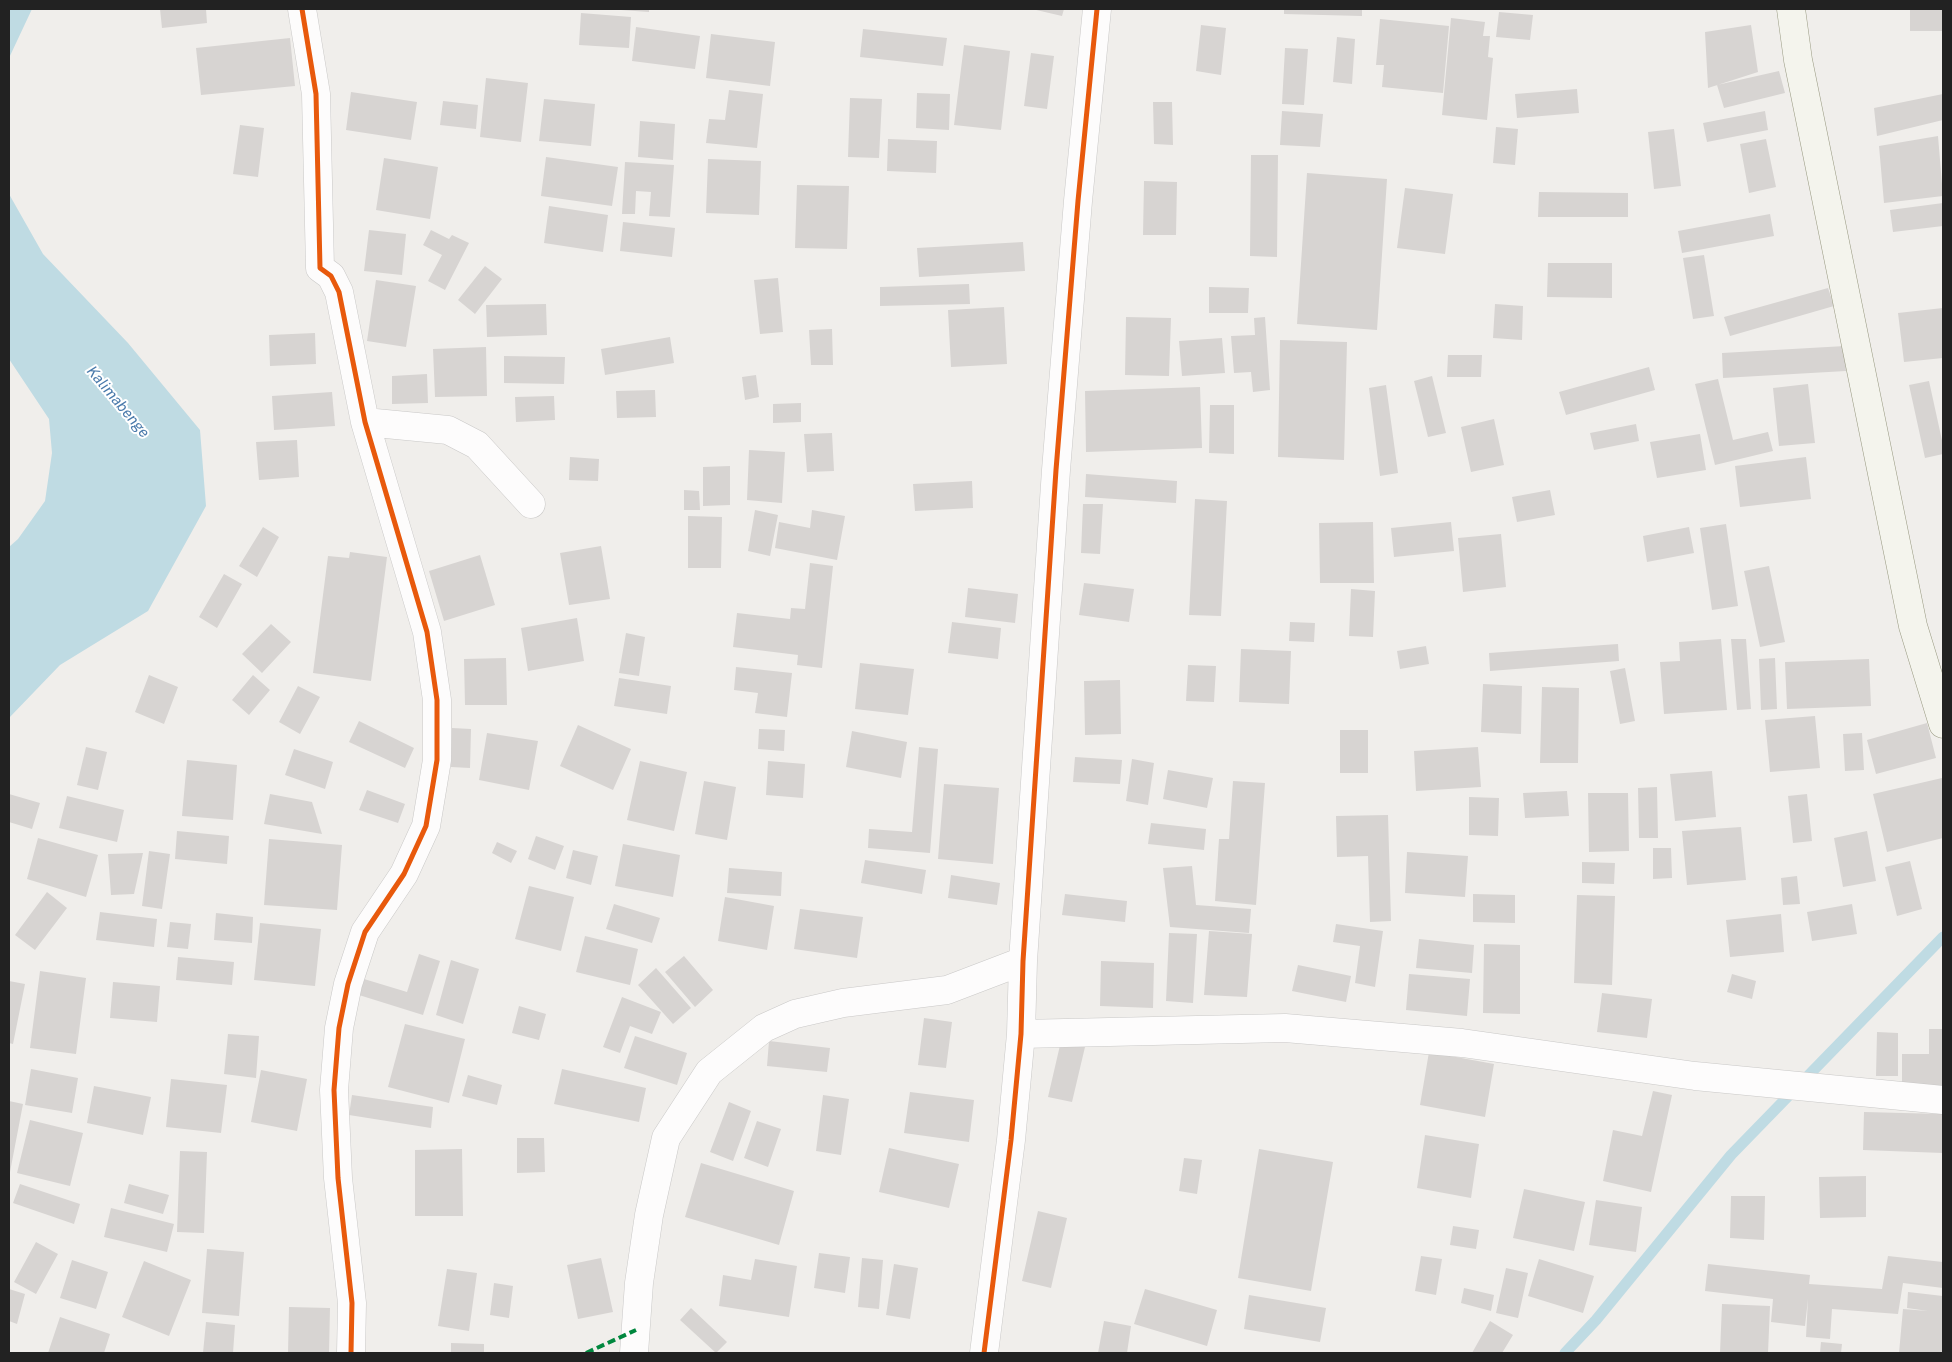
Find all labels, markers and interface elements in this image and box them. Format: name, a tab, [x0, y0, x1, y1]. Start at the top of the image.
water label: Kalimabenge	[83, 362, 153, 442]

